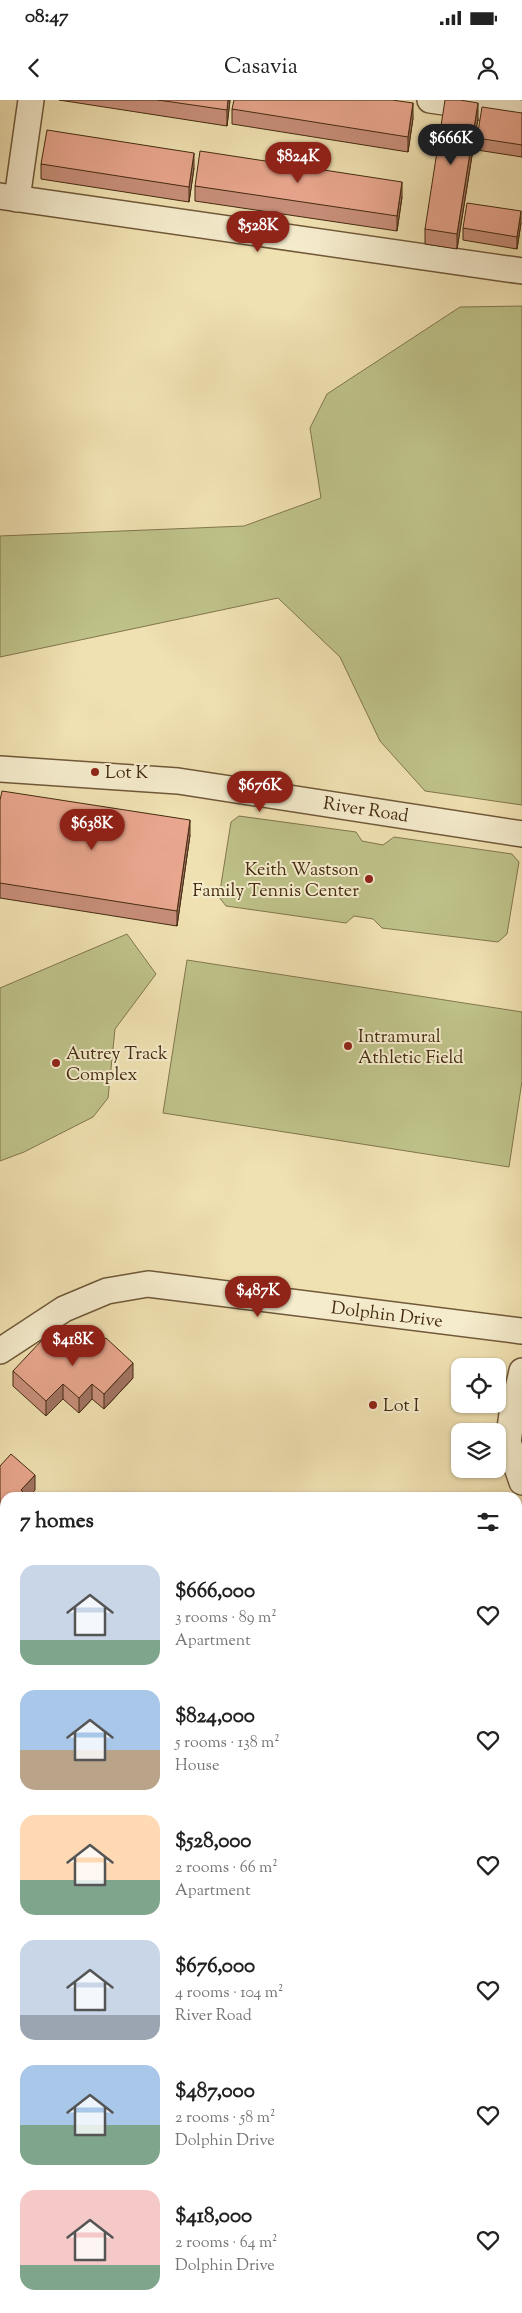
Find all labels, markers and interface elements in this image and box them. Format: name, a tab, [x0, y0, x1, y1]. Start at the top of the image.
text: 08:47	[25, 4, 69, 31]
text: Casavia	[224, 52, 298, 84]
icon: back	[20, 54, 48, 82]
icon: person	[474, 54, 502, 82]
pin: $666K	[416, 123, 486, 166]
text: $666K	[429, 128, 473, 151]
pin: $824K	[263, 142, 333, 184]
text: $824K	[276, 146, 320, 169]
pin: $528K	[223, 210, 293, 253]
text: $528K	[237, 215, 279, 238]
place label: Lot K	[105, 761, 149, 787]
marker: Lot K	[89, 766, 101, 778]
pin: $676K	[225, 770, 295, 813]
text: $676K	[238, 775, 282, 798]
street label: River Road	[321, 791, 410, 831]
pin: $638K	[57, 808, 127, 851]
text: $638K	[71, 813, 113, 836]
place label: Keith Wastson Family Tennis Center	[192, 858, 359, 905]
marker: Keith Wastson Family Tennis Center	[363, 873, 375, 885]
place label: Intramural Athletic Field	[358, 1025, 463, 1072]
marker: Intramural Athletic Field	[342, 1040, 354, 1052]
place label: Autrey Track Complex	[66, 1042, 168, 1089]
marker: Autrey Track Complex	[50, 1057, 62, 1069]
pin: $487K	[223, 1276, 293, 1318]
text: $487K	[236, 1280, 280, 1303]
street label: Dolphin Drive	[329, 1296, 444, 1336]
pin: $418K	[38, 1324, 108, 1367]
text: $418K	[52, 1329, 94, 1352]
map controls	[451, 1358, 506, 1478]
button: locate	[451, 1358, 506, 1413]
place label: Lot I	[383, 1394, 420, 1420]
marker: Lot I	[367, 1399, 379, 1411]
button: layers	[451, 1423, 506, 1478]
text: 7 homes	[20, 1507, 94, 1537]
icon: filters	[474, 1508, 502, 1536]
text: $666,000	[175, 1577, 255, 1607]
icon: home	[60, 1585, 120, 1645]
icon: heart	[474, 1601, 502, 1629]
text: 3 rooms · 89 m²	[175, 1607, 277, 1630]
text: Apartment	[175, 1630, 251, 1653]
text: $824,000	[175, 1702, 255, 1732]
icon: home	[60, 1710, 120, 1770]
icon: heart	[474, 1726, 502, 1754]
text: 5 rooms · 138 m²	[175, 1732, 280, 1755]
text: House	[175, 1755, 219, 1778]
text: $528,000	[175, 1827, 251, 1857]
icon: home	[60, 1835, 120, 1895]
icon: heart	[474, 1851, 502, 1879]
text: 2 rooms · 66 m²	[175, 1857, 278, 1880]
text: Apartment	[175, 1880, 251, 1903]
text: $676,000	[175, 1952, 255, 1982]
icon: home	[60, 1960, 120, 2020]
icon: heart	[474, 1976, 502, 2004]
text: 4 rooms · 104 m²	[175, 1982, 283, 2005]
text: River Road	[175, 2005, 252, 2028]
text: $487,000	[175, 2077, 255, 2107]
icon: home	[60, 2085, 120, 2145]
icon: heart	[474, 2101, 502, 2129]
text: 2 rooms · 58 m²	[175, 2107, 275, 2130]
text: Dolphin Drive	[175, 2130, 275, 2153]
text: $418,000	[175, 2202, 252, 2232]
icon: home	[60, 2210, 120, 2270]
icon: heart	[474, 2226, 502, 2254]
text: 2 rooms · 64 m²	[175, 2232, 278, 2255]
text: Dolphin Drive	[175, 2255, 275, 2278]

